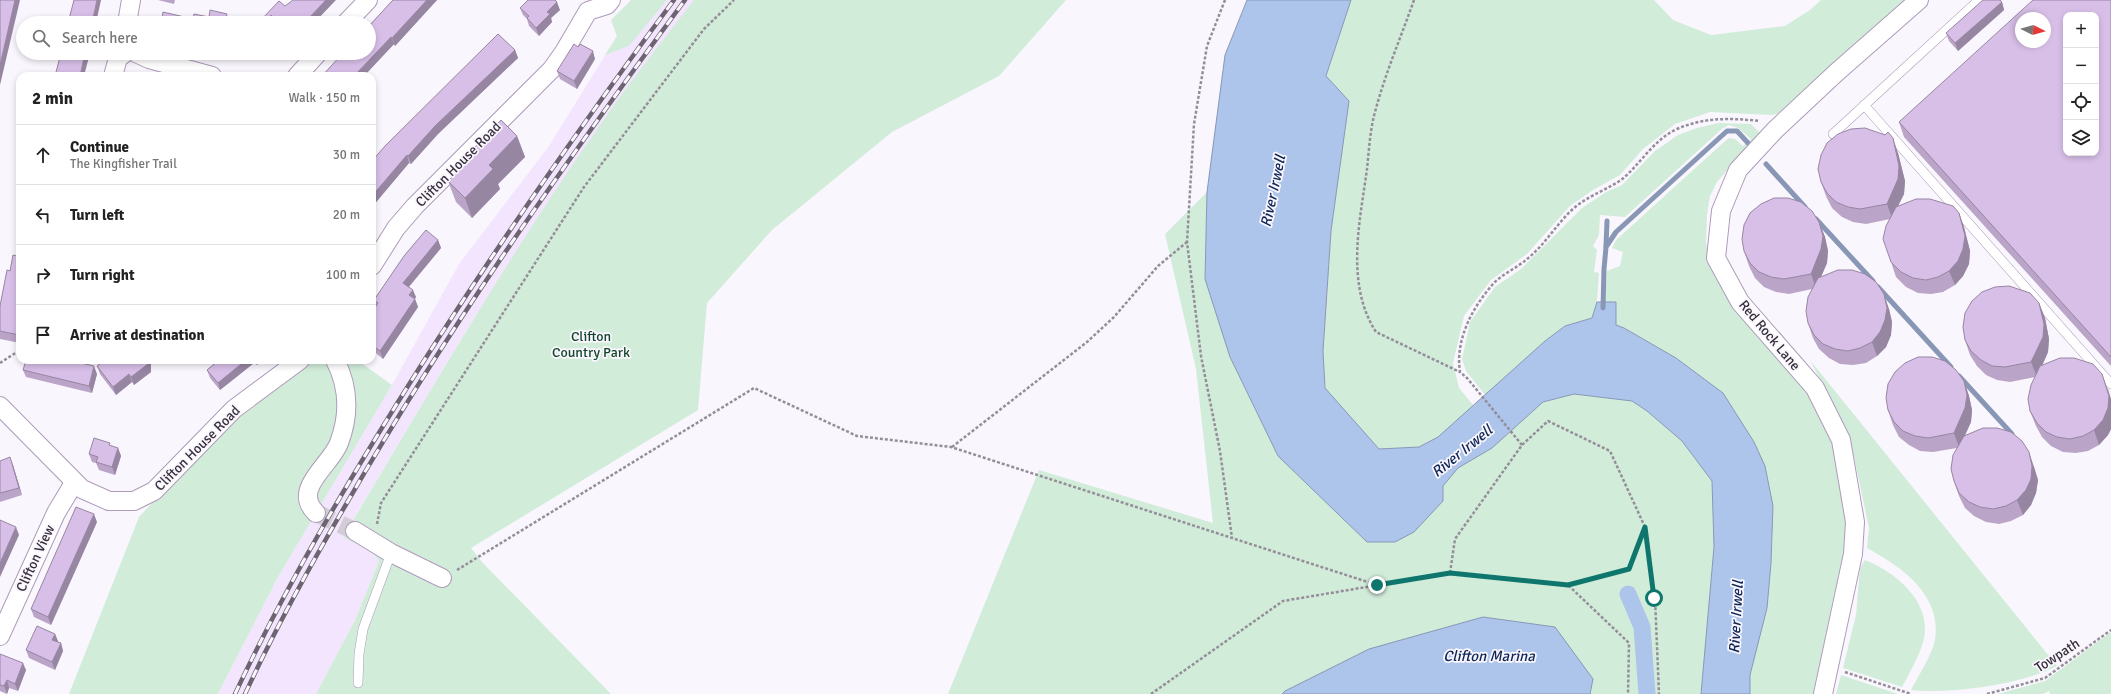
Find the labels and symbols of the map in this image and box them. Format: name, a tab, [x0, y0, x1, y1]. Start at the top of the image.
north arrow	[2015, 12, 2051, 48]
street label: Clifton House Road	[412, 118, 505, 211]
water label: River Irwell	[1257, 152, 1290, 229]
street label: Red Rock Lane	[1735, 297, 1804, 374]
park label: Clifton Country Park	[552, 328, 630, 361]
street label: Clifton House Road	[151, 402, 244, 495]
water label: River Irwell	[1428, 420, 1497, 481]
street label: Clifton View	[13, 522, 58, 594]
route end	[1368, 576, 1386, 594]
water label: River Irwell	[1725, 579, 1747, 654]
route start	[1645, 589, 1663, 607]
street label: Towpath	[2032, 635, 2083, 676]
water label: Clifton Marina	[1443, 647, 1535, 665]

